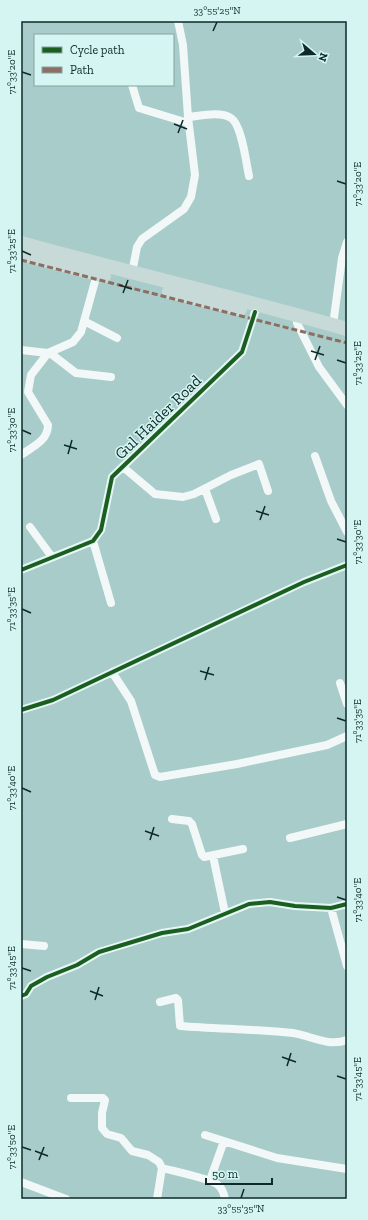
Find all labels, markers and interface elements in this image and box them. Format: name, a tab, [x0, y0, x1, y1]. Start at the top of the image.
text: 33°55'25"N	[193, 5, 241, 17]
legend	[34, 34, 174, 86]
north arrow	[294, 34, 334, 74]
text: Cycle path	[70, 43, 125, 57]
text: 71°33'20"E	[6, 50, 18, 94]
text: N	[315, 51, 330, 64]
text: Path	[70, 63, 94, 77]
text: 71°33'20"E	[352, 162, 364, 206]
text: 71°33'25"E	[6, 229, 18, 273]
text: 71°33'25"E	[352, 341, 364, 385]
street label: Gul Haider Road	[111, 371, 205, 463]
text: 71°33'30"E	[6, 408, 18, 452]
text: 71°33'30"E	[352, 520, 364, 564]
text: 71°33'35"E	[6, 587, 18, 631]
text: 71°33'35"E	[352, 699, 364, 743]
text: 71°33'40"E	[6, 766, 18, 810]
text: 71°33'40"E	[352, 878, 364, 922]
text: 71°33'45"E	[6, 946, 18, 990]
text: 71°33'45"E	[352, 1057, 364, 1101]
text: 71°33'50"E	[6, 1125, 18, 1169]
scale bar	[206, 1160, 272, 1186]
text: 50 m	[212, 1167, 239, 1181]
text: 33°55'35"N	[218, 1203, 265, 1215]

